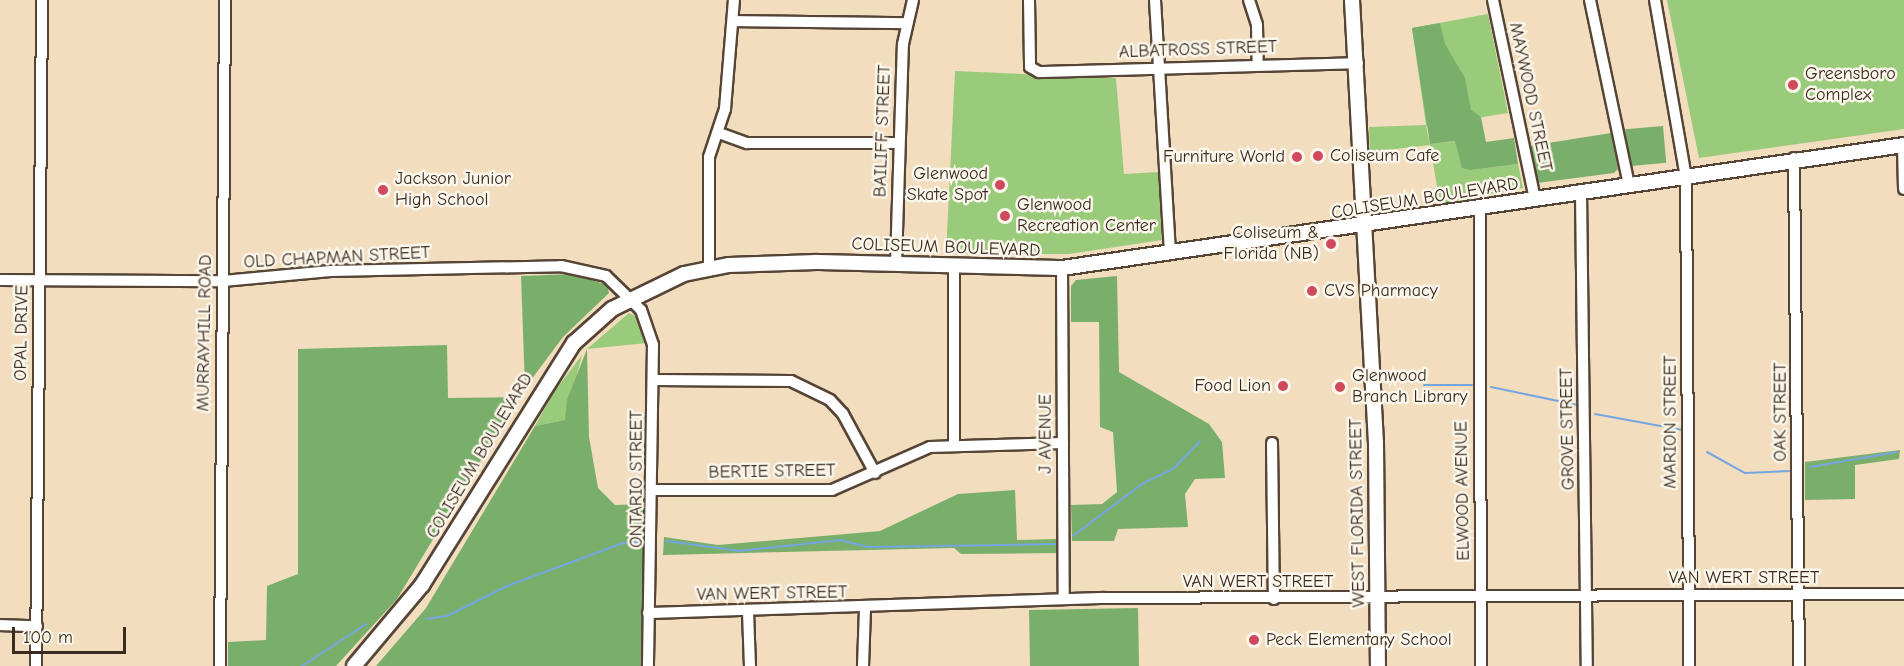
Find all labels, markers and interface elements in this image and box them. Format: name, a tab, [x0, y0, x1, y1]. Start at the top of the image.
street label: MAYWOOD STREET	[1504, 21, 1556, 173]
street label: ALBATROSS STREET	[1118, 36, 1278, 64]
street label: BAILIFF STREET	[870, 64, 896, 198]
place label: Greensboro Complex	[1805, 64, 1896, 106]
marker: Greensboro Complex	[1786, 78, 1800, 92]
place label: Coliseum Cafe	[1330, 145, 1439, 167]
place label: Furniture World	[1163, 146, 1285, 168]
marker: Coliseum Cafe	[1311, 149, 1325, 163]
marker: Furniture World	[1290, 150, 1304, 164]
place label: Glenwood Skate Spot	[907, 164, 988, 207]
place label: Jackson Junior High School	[395, 169, 511, 212]
street label: COLISEUM BOULEVARD	[1330, 174, 1520, 224]
marker: Glenwood Skate Spot	[993, 178, 1007, 192]
marker: Jackson Junior High School	[376, 183, 390, 197]
place label: Glenwood Recreation Center	[1017, 195, 1156, 238]
marker: Glenwood Recreation Center	[998, 209, 1012, 223]
place label: Coliseum & Florida (NB)	[1224, 223, 1319, 266]
street label: COLISEUM BOULEVARD	[851, 234, 1041, 262]
marker: Coliseum & Florida (NB)	[1324, 237, 1338, 251]
street label: OLD CHAPMAN STREET	[243, 242, 431, 274]
street label: MURRAYHILL ROAD	[193, 254, 217, 412]
place label: CVS Pharmacy	[1324, 280, 1438, 302]
marker: CVS Pharmacy	[1305, 284, 1319, 298]
street label: OPAL DRIVE	[10, 285, 34, 381]
street label: MARION STREET	[1660, 355, 1682, 489]
street label: OAK STREET	[1770, 362, 1792, 462]
place label: Glenwood Branch Library	[1352, 366, 1468, 409]
street label: GROVE STREET	[1556, 368, 1580, 490]
street label: COLISEUM BOULEVARD	[422, 369, 538, 543]
place label: Food Lion	[1194, 375, 1271, 397]
marker: Food Lion	[1276, 379, 1290, 393]
marker: Glenwood Branch Library	[1333, 380, 1347, 394]
street label: J AVENUE	[1035, 394, 1057, 474]
street label: ONTARIO STREET	[626, 410, 648, 548]
street label: WEST FLORIDA STREET	[1346, 418, 1370, 608]
street label: ELWOOD AVENUE	[1451, 421, 1475, 561]
street label: BERTIE STREET	[708, 460, 836, 484]
street label: VAN WERT STREET	[1669, 567, 1819, 589]
street label: VAN WERT STREET	[1183, 571, 1333, 593]
street label: VAN WERT STREET	[697, 582, 847, 606]
scale bar	[15, 615, 129, 653]
text: 100 m	[23, 627, 73, 648]
place label: Peck Elementary School	[1266, 629, 1452, 651]
marker: Peck Elementary School	[1247, 633, 1261, 647]

